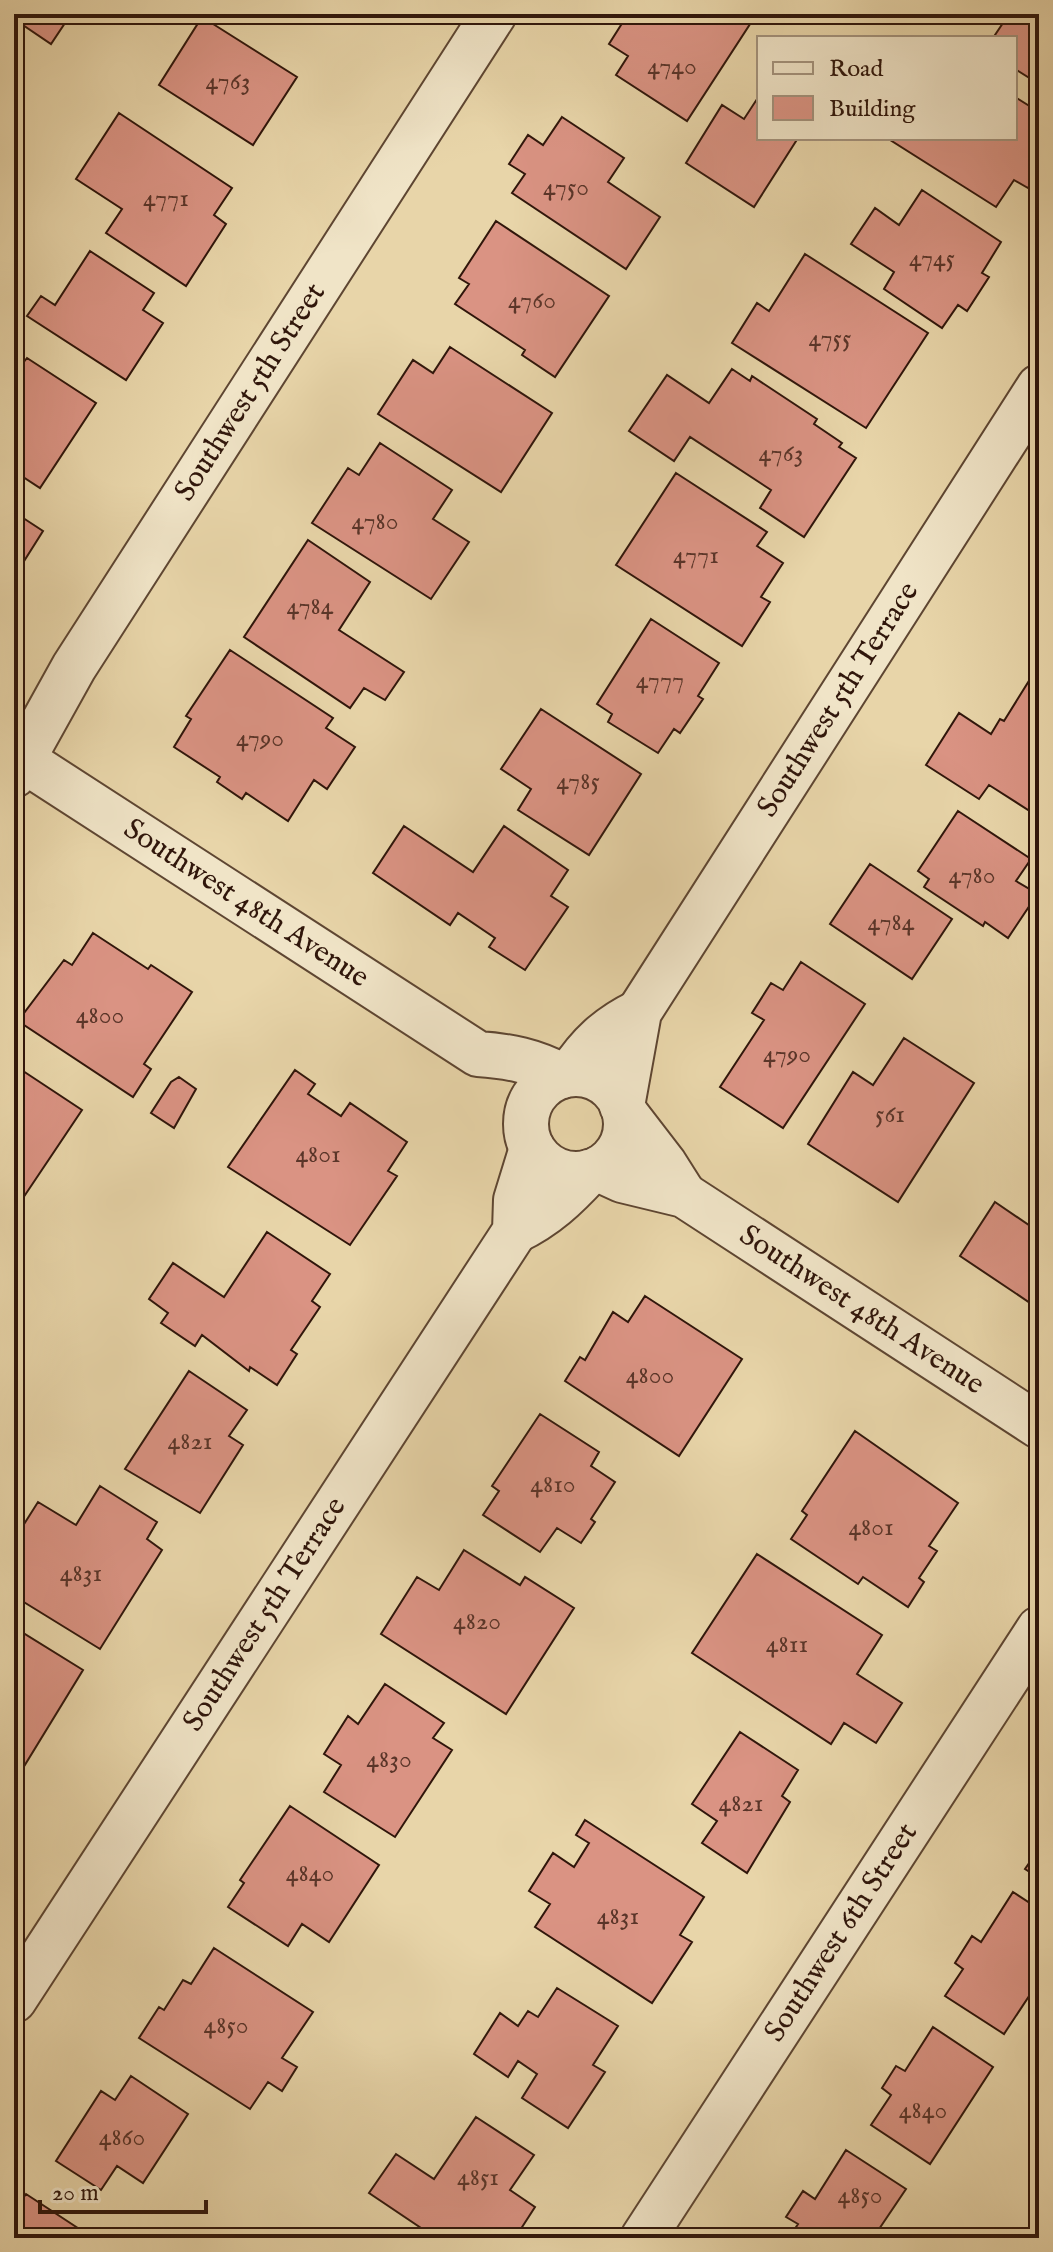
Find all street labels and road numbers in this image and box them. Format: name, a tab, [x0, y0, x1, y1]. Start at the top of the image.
street label: Southwest 5th Street	[166, 276, 335, 509]
street label: Southwest 5th Terrace	[749, 575, 928, 825]
street label: Southwest 48th Avenue	[116, 811, 376, 997]
street label: Southwest 48th Avenue	[732, 1217, 991, 1404]
street label: Southwest 5th Terrace	[175, 1490, 355, 1739]
street label: Southwest 6th Street	[756, 1816, 927, 2050]

